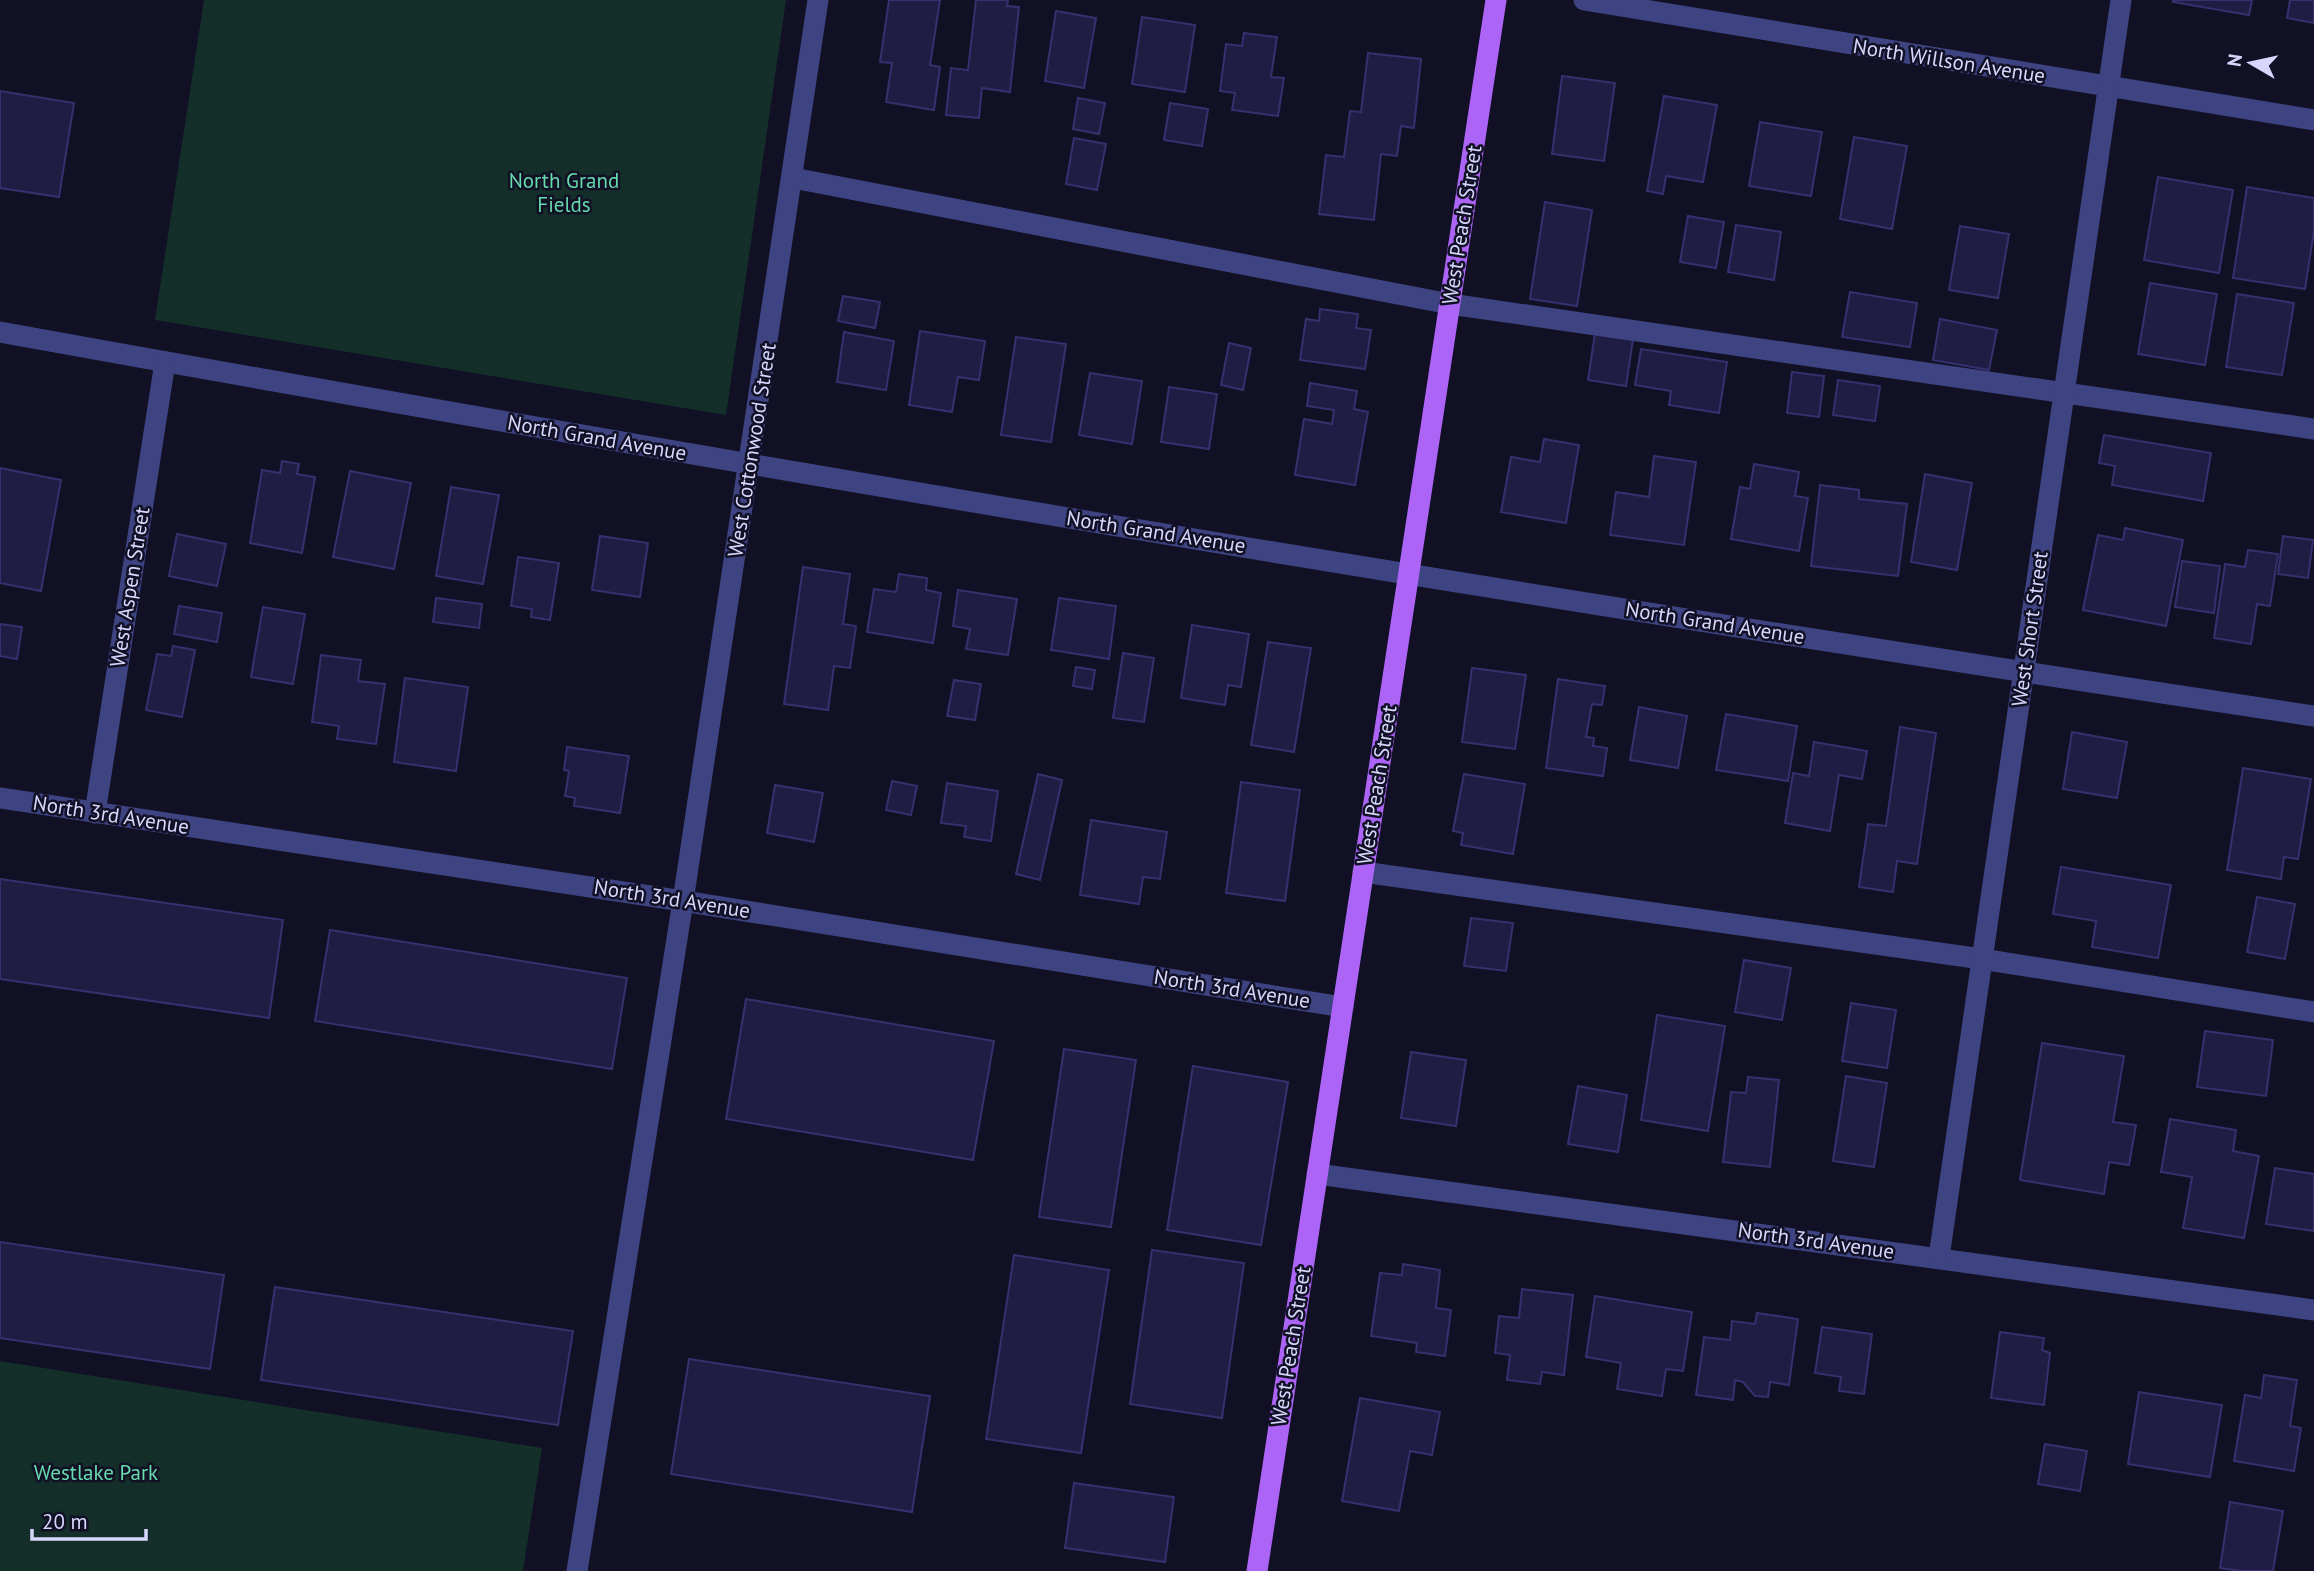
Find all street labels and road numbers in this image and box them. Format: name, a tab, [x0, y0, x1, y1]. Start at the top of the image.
street label: North Willson Avenue	[1851, 32, 2047, 89]
street label: West Peach Street	[1436, 143, 1487, 307]
street label: West Cottonwood Street	[721, 341, 782, 559]
street label: North Grand Avenue	[506, 408, 689, 467]
street label: North Grand Avenue	[1065, 504, 1248, 559]
street label: West Aspen Street	[104, 505, 156, 669]
street label: West Short Street	[2005, 549, 2054, 708]
street label: North Grand Avenue	[1624, 595, 1807, 650]
street label: West Peach Street	[1351, 703, 1402, 867]
street label: North 3rd Avenue	[31, 789, 191, 840]
street label: North 3rd Avenue	[592, 873, 752, 924]
street label: North 3rd Avenue	[1152, 963, 1312, 1014]
street label: North 3rd Avenue	[1736, 1216, 1896, 1265]
street label: West Peach Street	[1265, 1264, 1316, 1428]

